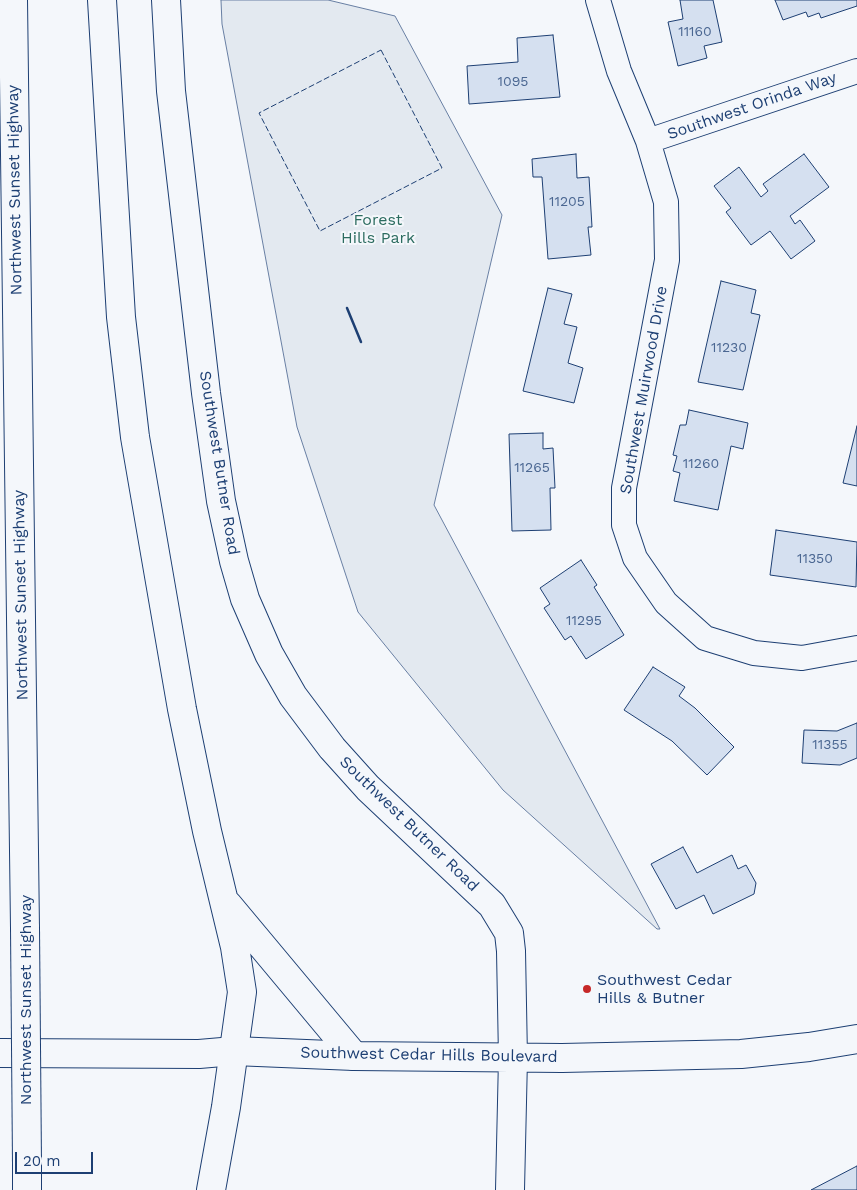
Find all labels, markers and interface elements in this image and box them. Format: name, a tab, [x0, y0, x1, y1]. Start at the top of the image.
house number: 11160	[678, 24, 712, 40]
street label: Southwest Orinda Way	[665, 68, 839, 144]
house number: 1095	[498, 74, 528, 90]
street label: Northwest Sunset Highway	[4, 85, 26, 295]
house number: 11205	[549, 194, 585, 210]
park label: Forest Hills Park	[341, 210, 415, 248]
street label: Southwest Muirwood Drive	[616, 284, 672, 496]
house number: 11230	[711, 340, 747, 356]
street label: Southwest Butner Road	[195, 369, 243, 557]
house number: 11260	[683, 456, 719, 472]
house number: 11265	[514, 460, 550, 476]
street label: Northwest Sunset Highway	[10, 490, 32, 700]
house number: 11350	[797, 551, 833, 567]
house number: 11295	[566, 613, 602, 629]
house number: 11355	[812, 737, 848, 753]
street label: Southwest Butner Road	[335, 752, 483, 896]
street label: Northwest Sunset Highway	[16, 895, 36, 1105]
place label: Southwest Cedar Hills & Butner	[597, 970, 732, 1008]
marker: Southwest Cedar Hills & Butner	[581, 983, 593, 995]
street label: Southwest Cedar Hills Boulevard	[300, 1043, 558, 1067]
scale bar	[18, 1142, 95, 1174]
text: 20 m	[23, 1152, 61, 1170]

